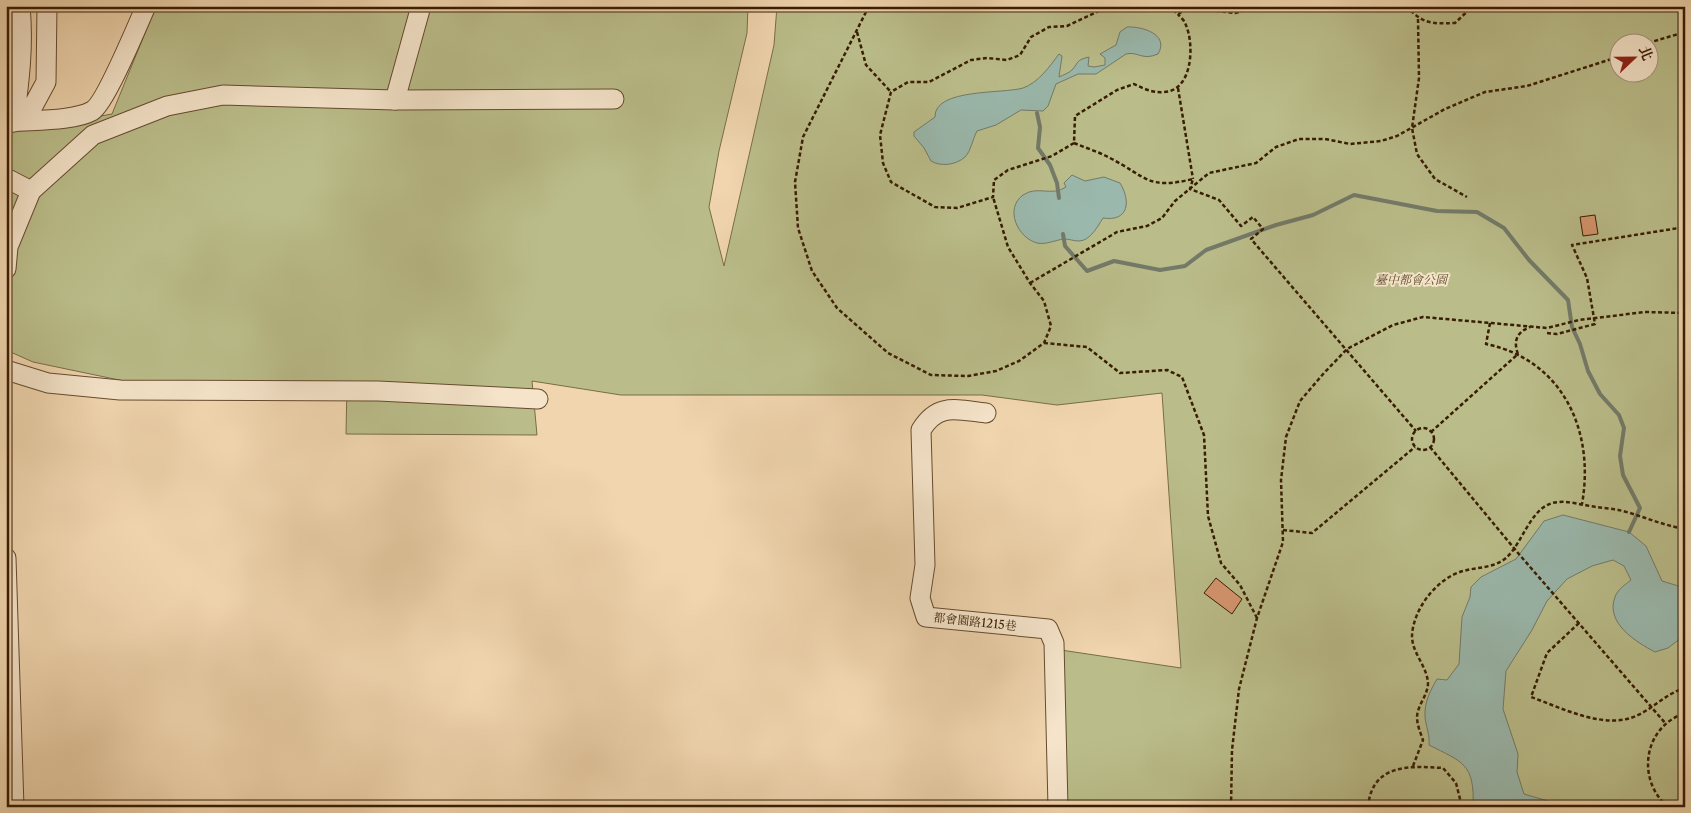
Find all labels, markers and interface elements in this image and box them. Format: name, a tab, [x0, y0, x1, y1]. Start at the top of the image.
north arrow	[1608, 32, 1658, 82]
text: 北	[1635, 43, 1657, 63]
park label: 臺中都會公園	[1375, 272, 1449, 287]
street label: 都會園路1215巷	[933, 610, 1017, 633]

